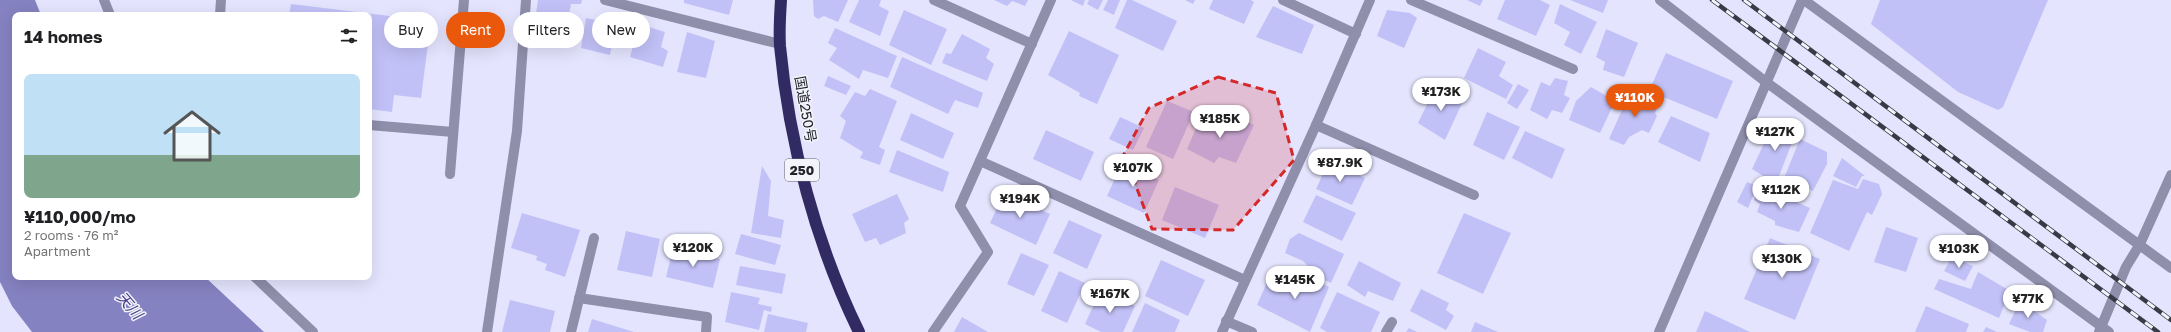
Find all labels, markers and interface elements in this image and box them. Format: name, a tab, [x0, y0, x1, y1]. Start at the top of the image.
chip: Buy	[384, 12, 438, 48]
chip: Rent	[446, 12, 505, 48]
chip: Filters	[513, 12, 584, 48]
chip: New	[592, 12, 650, 48]
icon: filters	[338, 25, 360, 47]
text: 14 homes	[24, 26, 103, 47]
street label: 国道250号	[792, 75, 820, 143]
pin: ¥173K	[1413, 78, 1469, 112]
text: ¥173K	[1421, 83, 1461, 99]
pin: ¥110K	[1607, 84, 1663, 118]
text: ¥110K	[1615, 89, 1655, 105]
icon: home	[156, 100, 228, 172]
pin: ¥185K	[1192, 105, 1248, 139]
text: ¥185K	[1200, 110, 1240, 126]
pin: ¥127K	[1747, 118, 1803, 152]
text: ¥127K	[1755, 123, 1795, 139]
pin: ¥87.9K	[1307, 149, 1373, 183]
pin: ¥107K	[1105, 154, 1161, 188]
text: ¥87.9K	[1317, 154, 1363, 170]
road number: 250	[785, 159, 819, 181]
text: ¥107K	[1113, 159, 1153, 175]
pin: ¥112K	[1753, 176, 1809, 210]
text: ¥112K	[1761, 181, 1801, 197]
pin: ¥194K	[992, 185, 1048, 219]
text: ¥194K	[999, 190, 1041, 206]
text: ¥110,000/mo	[24, 206, 136, 227]
text: 2 rooms · 76 m²	[24, 227, 118, 243]
pin: ¥120K	[665, 234, 721, 268]
pin: ¥103K	[1931, 235, 1987, 269]
text: ¥120K	[672, 239, 714, 255]
text: ¥103K	[1938, 240, 1980, 256]
text: Apartment	[24, 243, 91, 259]
pin: ¥130K	[1754, 245, 1810, 279]
text: ¥130K	[1761, 250, 1803, 266]
pin: ¥145K	[1267, 266, 1323, 300]
text: ¥145K	[1275, 271, 1315, 287]
pin: ¥167K	[1082, 280, 1138, 314]
text: ¥167K	[1090, 285, 1130, 301]
pin: ¥77K	[2004, 285, 2052, 319]
water label: 天川	[113, 288, 148, 324]
text: ¥77K	[2012, 290, 2044, 306]

